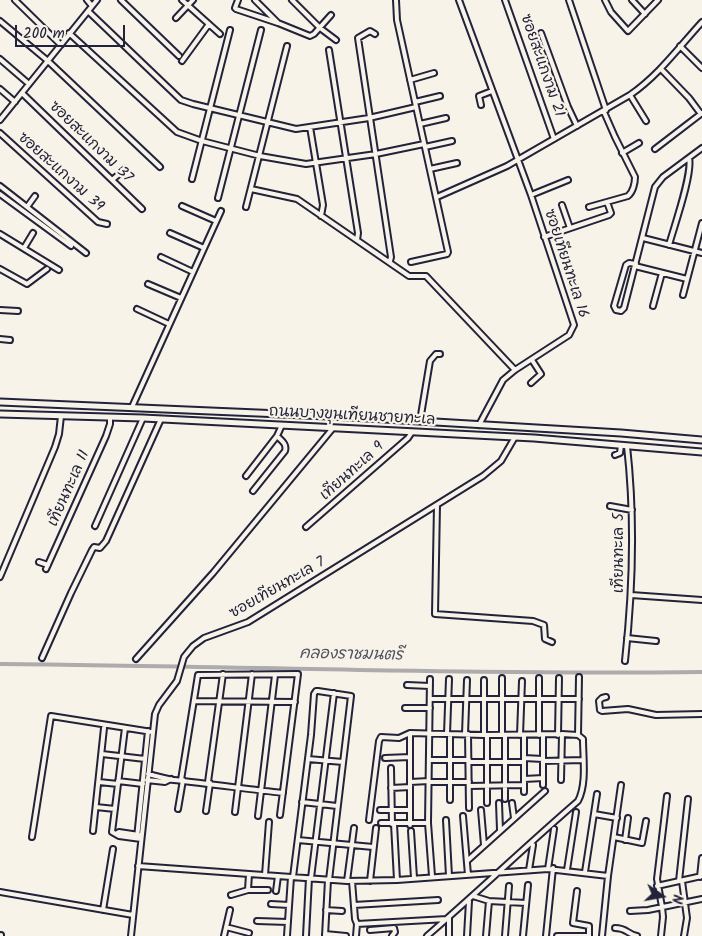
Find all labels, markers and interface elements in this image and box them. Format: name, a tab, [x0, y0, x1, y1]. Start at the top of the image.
street label: ซอยสะแกงาม 21	[515, 12, 567, 120]
scale bar	[18, 15, 128, 47]
text: 200 m	[23, 22, 65, 46]
street label: ซอยสะแกงาม 37	[44, 99, 136, 187]
street label: ซอยสะแกงาม 39	[13, 130, 107, 216]
street label: ซอยเทียนทะเล 16	[539, 207, 591, 321]
street label: ถนนบางขุนเทียนชายทะเล	[269, 404, 435, 430]
street label: เทียนทะเล 9	[317, 439, 389, 505]
street label: เทียนทะเล 11	[45, 448, 95, 530]
street label: เทียนทะเล 5	[611, 513, 629, 593]
street label: ซอยเทียนทะเล 7	[227, 554, 329, 624]
water label: คลองราชมนตรี	[299, 645, 403, 667]
north arrow	[637, 871, 687, 921]
text: N	[665, 893, 688, 906]

